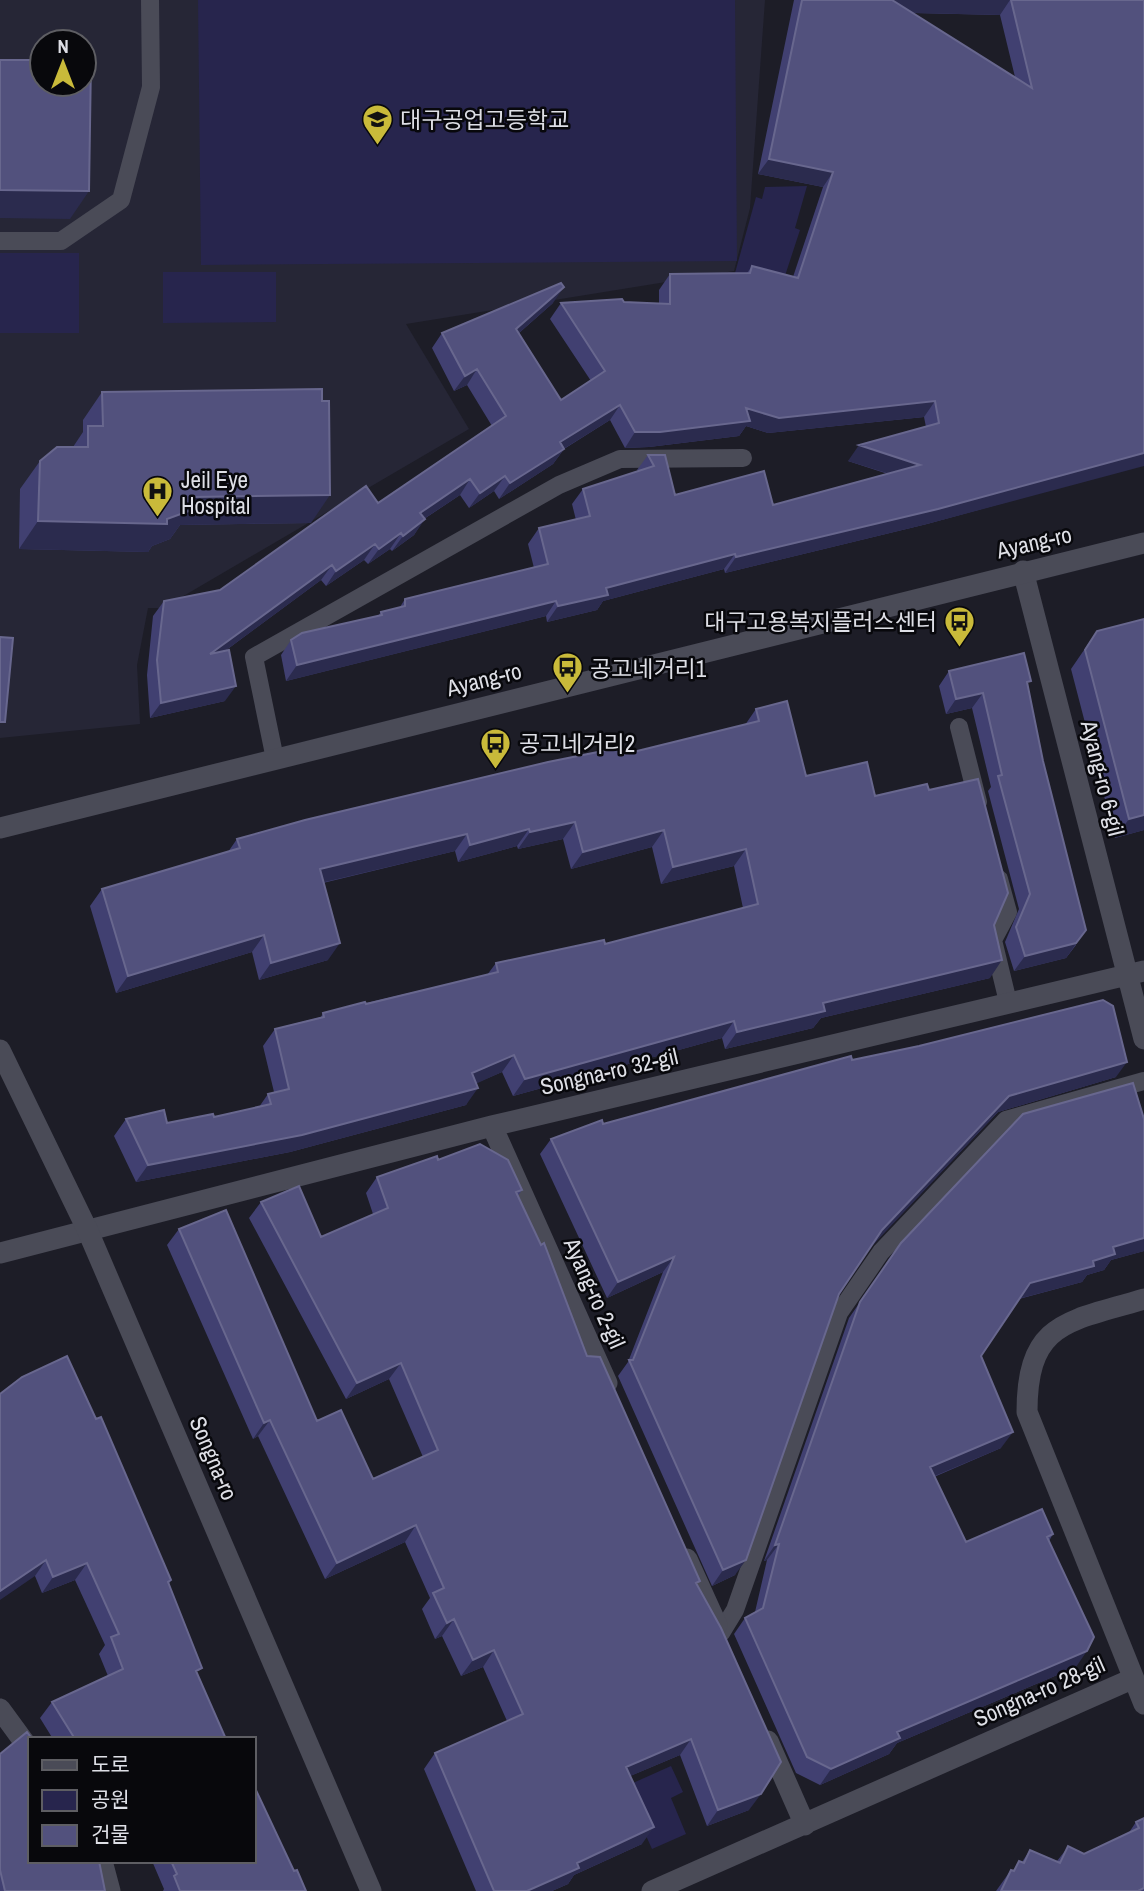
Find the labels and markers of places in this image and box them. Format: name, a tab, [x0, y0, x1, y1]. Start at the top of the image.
school or university icon: 대구공업고등학교	[360, 102, 394, 146]
place label: 대구공업고등학교	[400, 104, 569, 135]
place label: Jeil Eye Hospital	[181, 464, 250, 521]
hospital icon: Jeil Eye Hospital	[141, 475, 175, 519]
bus stop icon: 대구고용복지플러스센터	[943, 604, 977, 648]
place label: 대구고용복지플러스센터	[704, 606, 937, 637]
bus stop icon: 공고네거리1	[550, 651, 584, 695]
place label: 공고네거리1	[590, 653, 707, 684]
bus stop icon: 공고네거리2	[479, 726, 513, 770]
place label: 공고네거리2	[519, 728, 635, 759]

